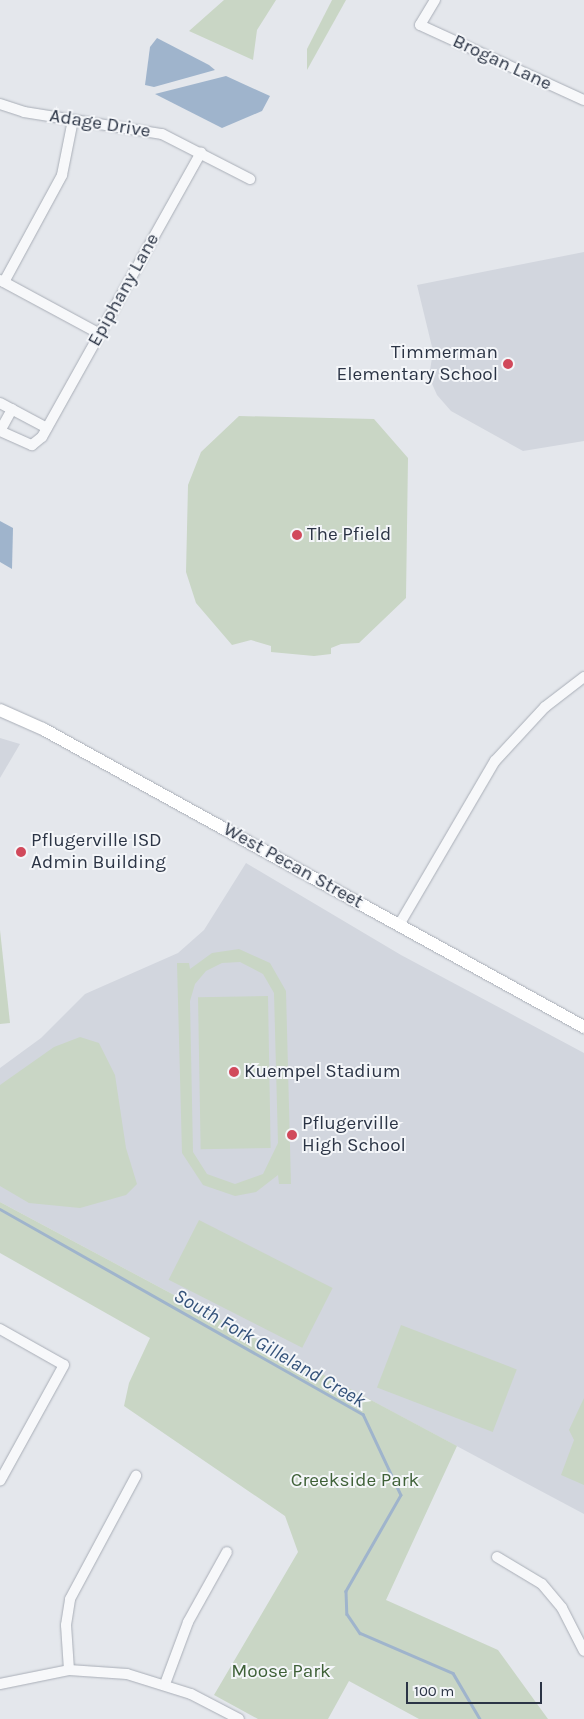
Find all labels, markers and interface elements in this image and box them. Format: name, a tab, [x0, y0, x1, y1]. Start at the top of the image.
street label: Brogan Lane	[449, 30, 555, 96]
street label: Adage Drive	[48, 105, 152, 143]
street label: Epiphany Lane	[84, 229, 164, 351]
place label: Timmerman Elementary School	[337, 342, 498, 386]
marker: Timmerman Elementary School	[502, 358, 514, 370]
place label: The Pfield	[307, 524, 391, 546]
marker: The Pfield	[291, 529, 303, 541]
street label: West Pecan Street	[219, 818, 367, 914]
place label: Pflugerville ISD Admin Building	[31, 830, 166, 874]
marker: Pflugerville ISD Admin Building	[15, 846, 27, 858]
place label: Kuempel Stadium	[244, 1061, 401, 1083]
marker: Kuempel Stadium	[228, 1066, 240, 1078]
place label: Pflugerville High School	[302, 1113, 406, 1157]
marker: Pflugerville High School	[286, 1129, 298, 1141]
water label: South Fork Gilleland Creek	[170, 1283, 370, 1413]
park label: Creekside Park	[291, 1470, 419, 1492]
park label: Moose Park	[231, 1661, 331, 1683]
scale bar	[409, 1672, 545, 1704]
text: 100 m	[414, 1682, 454, 1700]

